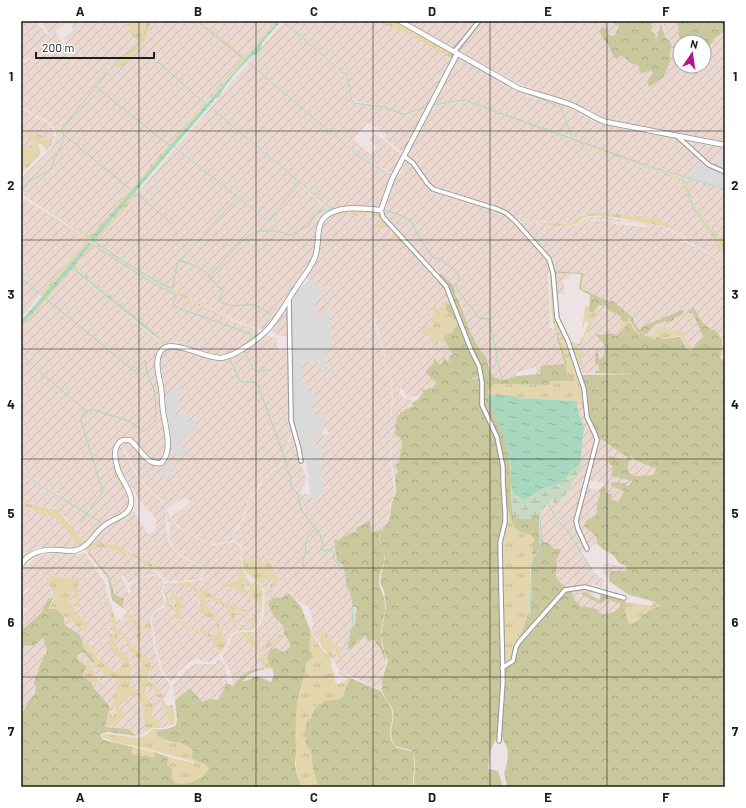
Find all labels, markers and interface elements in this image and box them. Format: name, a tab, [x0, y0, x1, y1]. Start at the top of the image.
text: A	[76, 3, 85, 19]
text: B	[194, 3, 202, 19]
text: C	[310, 3, 318, 19]
text: D	[428, 3, 436, 19]
text: E	[544, 3, 552, 19]
text: F	[662, 3, 670, 19]
scale bar	[36, 34, 154, 60]
north arrow	[672, 34, 712, 74]
text: N	[689, 37, 699, 51]
text: 200 m	[42, 40, 74, 54]
text: 1	[9, 68, 13, 84]
text: 1	[733, 68, 737, 84]
text: 2	[7, 177, 15, 193]
text: 2	[731, 177, 739, 193]
text: 3	[7, 286, 15, 302]
text: 3	[731, 286, 739, 302]
text: 4	[7, 396, 15, 412]
text: 4	[731, 396, 739, 412]
text: 5	[7, 505, 15, 521]
text: 5	[731, 505, 739, 521]
text: 6	[8, 614, 15, 630]
text: 6	[732, 614, 739, 630]
text: 7	[8, 723, 15, 739]
text: 7	[732, 723, 739, 739]
text: A	[76, 789, 85, 805]
text: B	[194, 789, 202, 805]
text: C	[310, 789, 318, 805]
text: D	[428, 789, 436, 805]
text: E	[544, 789, 552, 805]
text: F	[662, 789, 670, 805]

